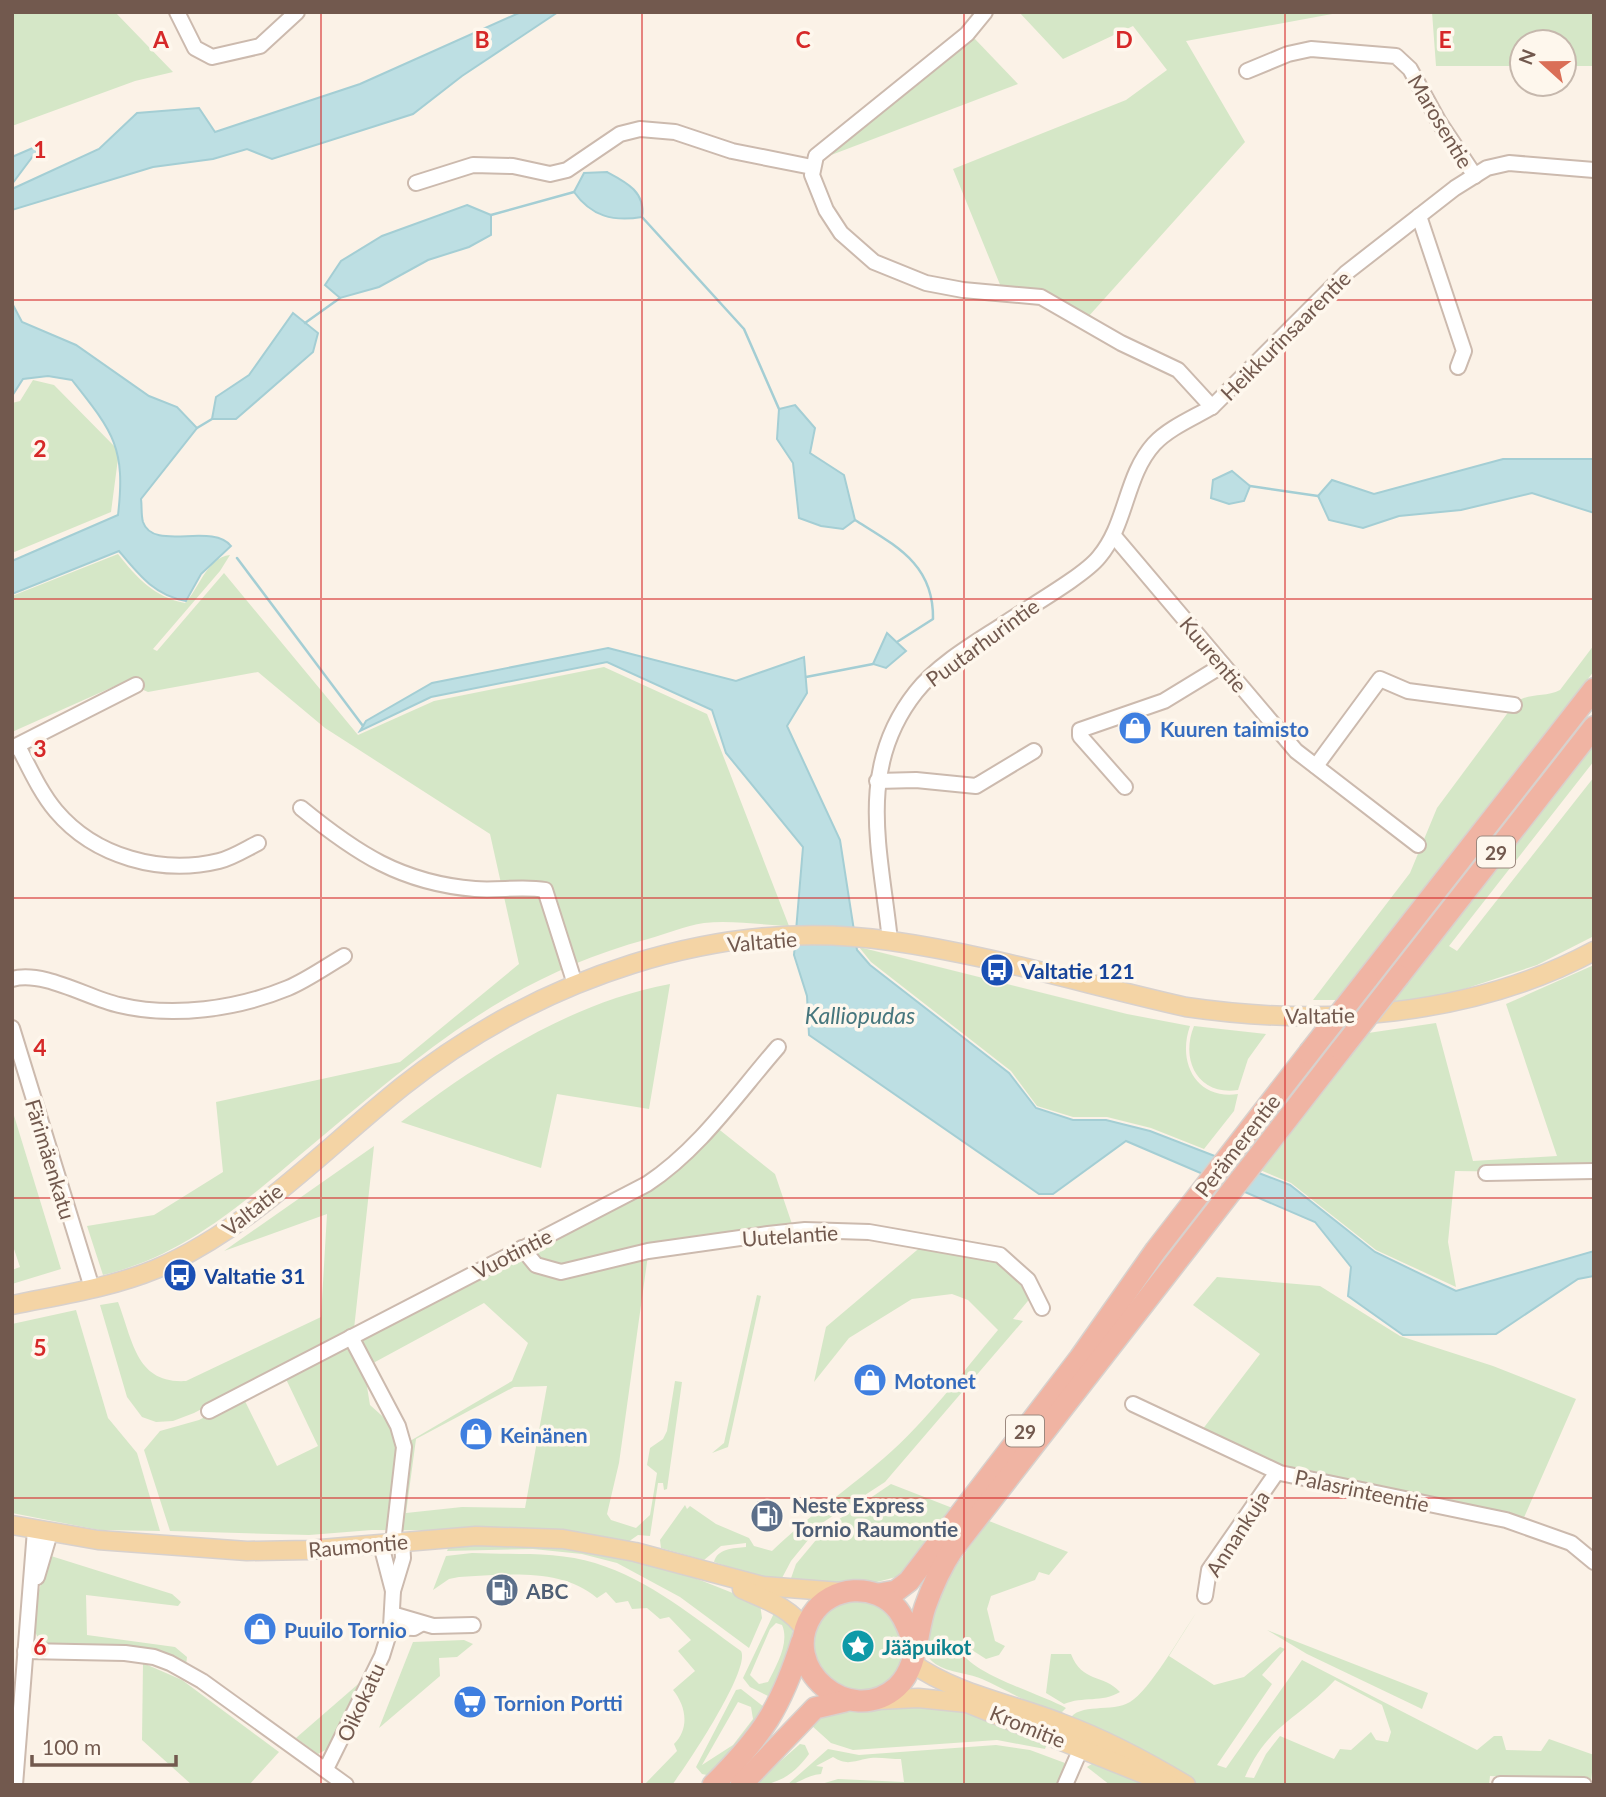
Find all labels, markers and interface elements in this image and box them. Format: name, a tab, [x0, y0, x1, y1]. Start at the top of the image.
text: A	[152, 25, 170, 53]
text: B	[474, 25, 490, 53]
text: C	[795, 25, 811, 53]
text: D	[1115, 25, 1133, 53]
text: E	[1438, 25, 1452, 53]
north arrow	[1508, 28, 1578, 98]
text: N	[1513, 46, 1540, 68]
street label: Marosentie	[1403, 70, 1479, 172]
text: 1	[33, 135, 47, 163]
street label: Heikkurinsaarentie	[1215, 265, 1355, 405]
text: 2	[33, 434, 47, 462]
street label: Puutarhurintie	[921, 593, 1043, 691]
street label: Kuurentie	[1175, 611, 1253, 697]
shop icon: Kuuren taimisto	[1116, 709, 1154, 747]
place label: Kuuren taimisto	[1160, 716, 1309, 741]
text: 3	[33, 734, 47, 762]
road number: 29	[1477, 836, 1515, 867]
street label: Valtatie	[726, 926, 798, 956]
bus stop icon: Valtatie 121	[978, 951, 1016, 989]
place label: Valtatie 121	[1020, 958, 1135, 983]
water label: Kalliopudas	[805, 1001, 915, 1029]
street label: Valtatie	[1285, 1002, 1355, 1028]
text: 4	[33, 1033, 47, 1061]
street label: Perämerentie	[1189, 1089, 1285, 1201]
street label: Färimäenkatu	[21, 1096, 81, 1222]
street label: Valtatie	[217, 1178, 287, 1240]
street label: Uutelantie	[741, 1219, 839, 1251]
street label: Vuotintie	[468, 1223, 556, 1283]
bus stop icon: Valtatie 31	[161, 1256, 199, 1294]
place label: Valtatie 31	[203, 1263, 305, 1288]
text: 5	[33, 1333, 47, 1361]
shop icon: Motonet	[851, 1361, 889, 1399]
place label: Motonet	[894, 1368, 976, 1393]
shop icon: Keinänen	[457, 1415, 495, 1453]
road number: 29	[1006, 1415, 1044, 1446]
place label: Keinänen	[500, 1422, 588, 1447]
street label: Palasrinteentie	[1293, 1464, 1431, 1516]
street label: Annankuja	[1200, 1485, 1274, 1581]
place label: Neste Express Tornio Raumontie	[792, 1492, 958, 1541]
fuel station icon: Neste Express Tornio Raumontie	[748, 1497, 786, 1535]
street label: Raumontie	[307, 1528, 409, 1562]
fuel station icon: ABC	[483, 1571, 521, 1609]
place label: ABC	[525, 1578, 568, 1603]
shop icon: Puuilo Tornio	[241, 1610, 279, 1648]
place label: Puuilo Tornio	[284, 1617, 407, 1642]
place icon: Jääpuikot	[839, 1627, 877, 1665]
text: 6	[33, 1632, 47, 1660]
place label: Jääpuikot	[882, 1634, 972, 1659]
street label: Oikokatu	[331, 1659, 389, 1745]
supermarket icon: Tornion Portti	[451, 1683, 489, 1721]
place label: Tornion Portti	[494, 1690, 623, 1715]
street label: Kromitie	[987, 1700, 1069, 1752]
scale bar	[32, 1724, 175, 1768]
text: 100 m	[42, 1734, 101, 1759]

